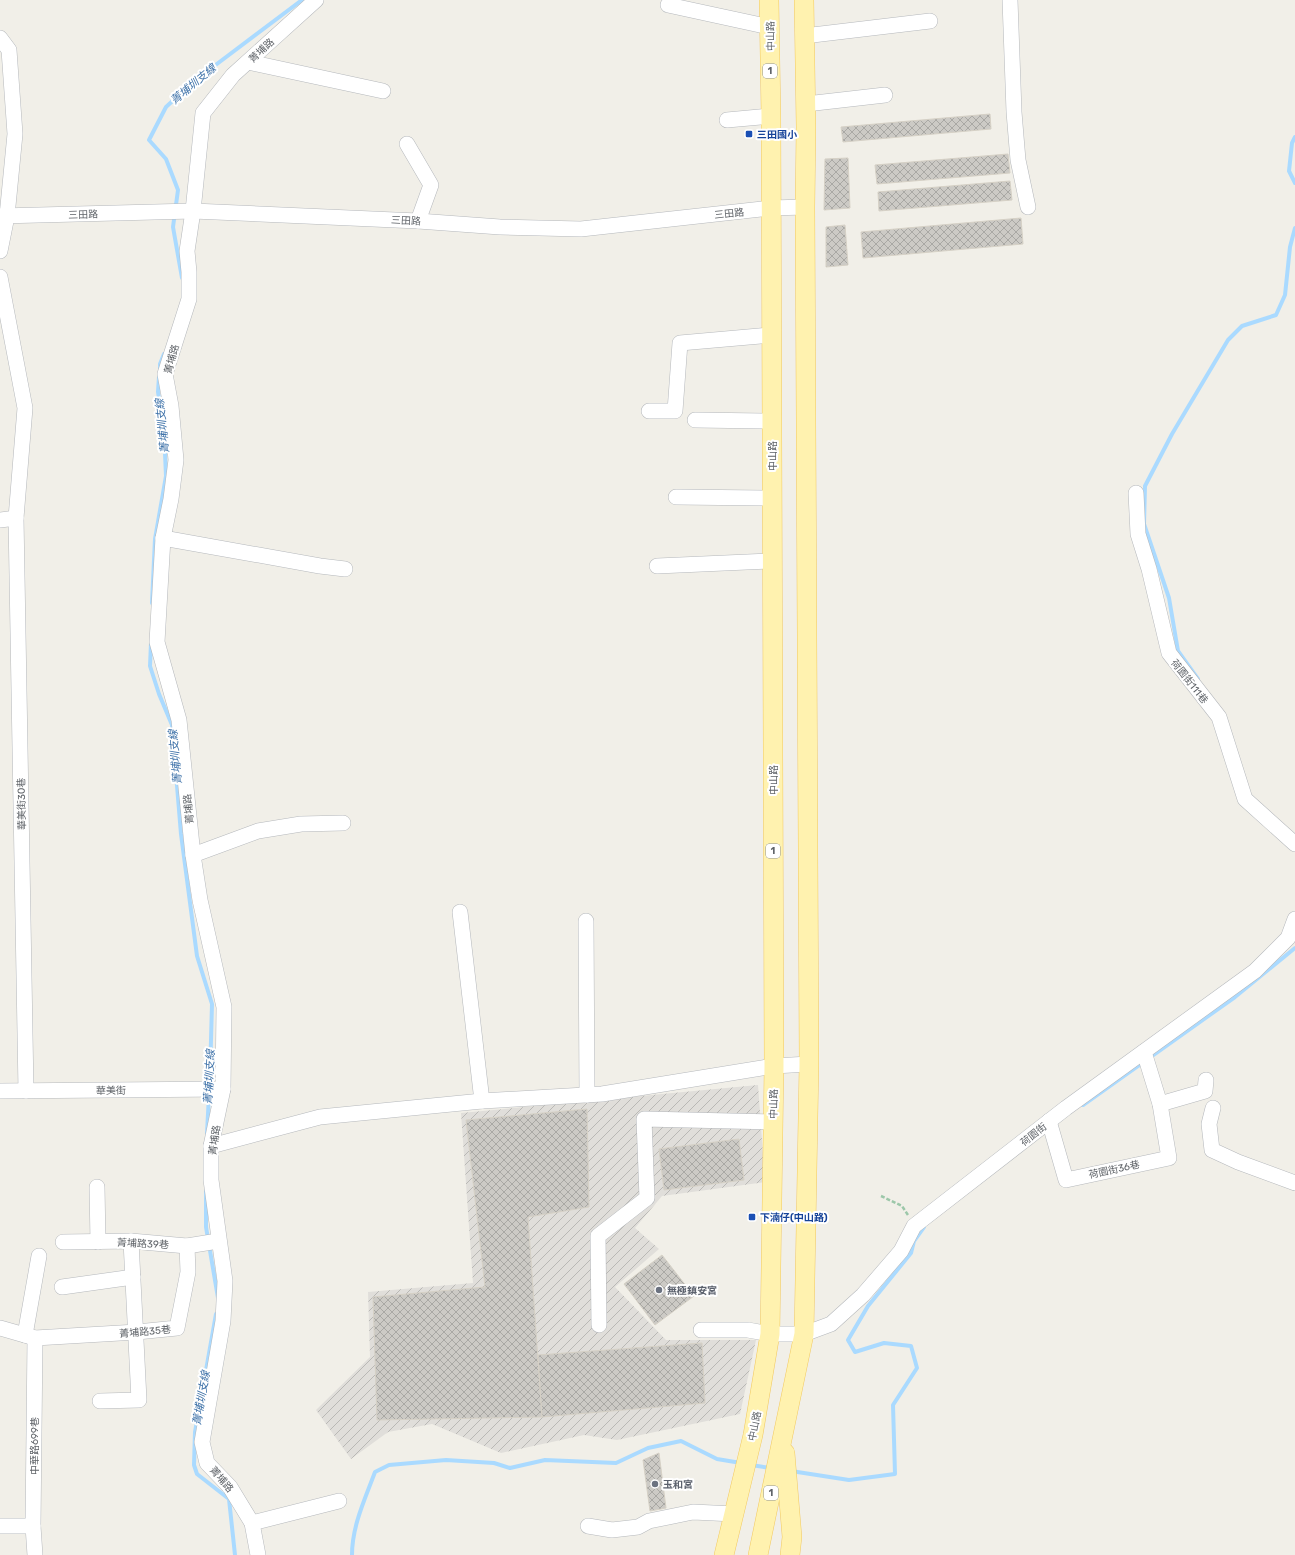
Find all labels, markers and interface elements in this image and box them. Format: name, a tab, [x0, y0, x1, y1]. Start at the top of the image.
street label: 中山路	[765, 21, 777, 51]
street label: 菁埔路	[247, 36, 277, 65]
water label: 菁埔圳支線	[168, 60, 220, 107]
road number: 1	[763, 64, 777, 78]
marker: 三田國小	[744, 129, 754, 139]
place label: 三田國小	[757, 129, 798, 141]
street label: 三田路	[714, 206, 745, 222]
street label: 三田路	[68, 208, 98, 222]
street label: 三田路	[391, 214, 421, 228]
street label: 菁埔路	[162, 343, 182, 375]
water label: 菁埔圳支線	[153, 396, 172, 454]
street label: 中山路	[767, 441, 779, 471]
street label: 荷園街111巷	[1168, 657, 1210, 706]
water label: 菁埔圳支線	[166, 727, 184, 785]
street label: 中山路	[768, 765, 780, 795]
street label: 華美街30巷	[16, 778, 28, 830]
street label: 菁埔路	[181, 793, 197, 824]
road number: 1	[766, 844, 780, 858]
water label: 菁埔圳支線	[202, 1047, 218, 1105]
street label: 華美街	[96, 1085, 126, 1097]
street label: 中山路	[768, 1089, 780, 1119]
street label: 荷園街	[1018, 1121, 1049, 1149]
street label: 菁埔路	[207, 1124, 223, 1156]
street label: 荷園街36巷	[1088, 1159, 1141, 1181]
marker: 下湳仔(中山路)	[747, 1212, 757, 1222]
place label: 下湳仔(中山路)	[760, 1212, 828, 1224]
street label: 菁埔路39巷	[117, 1237, 169, 1251]
marker: 無極鎮安宮	[654, 1285, 664, 1295]
place label: 無極鎮安宮	[667, 1285, 717, 1297]
street label: 菁埔路35巷	[119, 1324, 171, 1340]
water label: 菁埔圳支線	[190, 1368, 213, 1426]
street label: 中山路	[746, 1410, 764, 1442]
street label: 中華路699巷	[29, 1417, 41, 1475]
street label: 菁埔路	[207, 1464, 236, 1495]
marker: 玉和宮	[650, 1479, 660, 1489]
place label: 玉和宮	[663, 1479, 693, 1491]
road number: 1	[764, 1486, 778, 1500]

